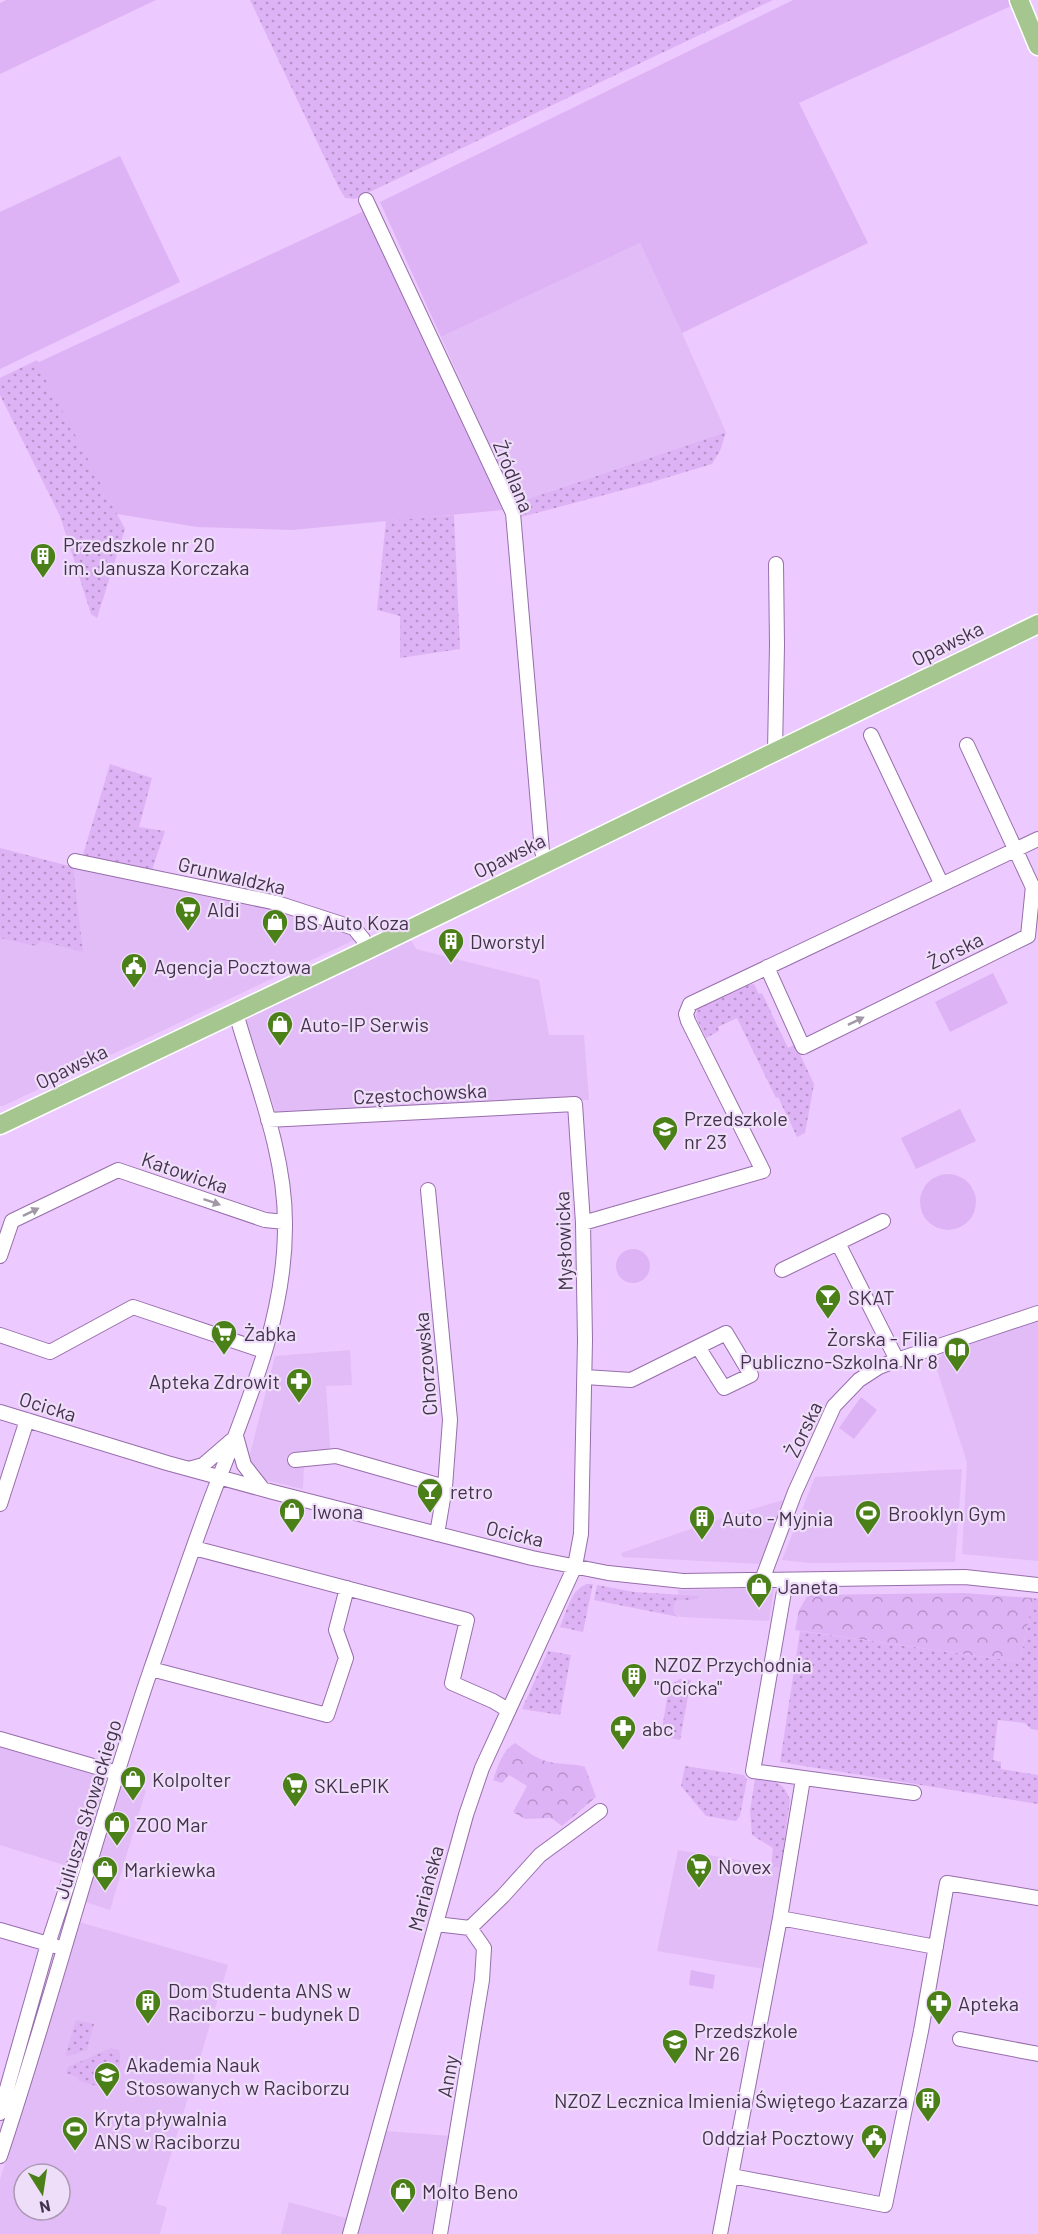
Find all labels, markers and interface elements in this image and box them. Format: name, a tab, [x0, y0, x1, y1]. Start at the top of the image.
street label: Źródlana	[489, 436, 539, 516]
place label: Przedszkole nr 20 im. Janusza Korczaka	[63, 532, 249, 579]
building icon: Przedszkole nr 20 im. Janusza Korczaka	[28, 541, 58, 579]
street label: Opawska	[907, 615, 987, 671]
street label: Opawska	[469, 827, 549, 883]
street label: Grunwaldzka	[176, 851, 288, 899]
supermarket icon: Aldi	[173, 894, 203, 932]
place label: Aldi	[207, 897, 240, 921]
shop icon: BS Auto Koza	[260, 907, 290, 945]
place label: BS Auto Koza	[294, 910, 409, 934]
building icon: Dworstyl	[436, 926, 466, 964]
street label: Żorska	[923, 926, 987, 974]
place label: Dworstyl	[470, 929, 545, 953]
public building icon: Agencja Pocztowa	[119, 951, 149, 989]
place label: Agencja Pocztowa	[154, 954, 311, 978]
shop icon: Auto-IP Serwis	[265, 1009, 295, 1047]
place label: Auto-IP Serwis	[300, 1012, 429, 1036]
one-way arrow	[847, 1016, 864, 1025]
street label: Opawska	[31, 1038, 111, 1094]
street label: Częstochowska	[352, 1078, 488, 1108]
place label: Przedszkole nr 23	[684, 1106, 788, 1153]
school or university icon: Przedszkole nr 23	[650, 1114, 680, 1152]
street label: Katowicka	[139, 1146, 231, 1198]
street label: Mysłowicka	[549, 1191, 577, 1291]
one-way arrow	[203, 1198, 221, 1207]
one-way arrow	[23, 1207, 40, 1216]
bar icon: SKAT	[813, 1282, 843, 1320]
place label: SKAT	[848, 1285, 895, 1309]
street label: Chorzowska	[409, 1311, 441, 1417]
supermarket icon: Żabka	[209, 1318, 239, 1356]
place label: Żabka	[244, 1321, 296, 1345]
place label: Żorska - Filia Publiczno-Szkolna Nr 8	[740, 1326, 938, 1373]
library icon: Żorska - Filia Publiczno-Szkolna Nr 8	[942, 1335, 972, 1373]
pharmacy icon: Apteka Zdrowit	[284, 1366, 314, 1404]
place label: Apteka Zdrowit	[149, 1369, 280, 1393]
street label: Ocicka	[17, 1386, 79, 1426]
street label: Żorska	[779, 1397, 827, 1461]
bar icon: retro	[415, 1476, 445, 1514]
place label: retro	[450, 1479, 493, 1503]
shop icon: Iwona	[277, 1496, 307, 1534]
sports icon: Brooklyn Gym	[853, 1498, 883, 1536]
place label: Iwona	[312, 1499, 363, 1523]
place label: Brooklyn Gym	[888, 1501, 1006, 1525]
building icon: Auto - Myjnia	[687, 1503, 717, 1541]
place label: Auto - Myjnia	[722, 1506, 833, 1530]
street label: Ocicka	[484, 1515, 546, 1551]
shop icon: Janeta	[744, 1571, 774, 1609]
place label: Janeta	[778, 1574, 838, 1598]
place label: NZOZ Przychodnia "Ocicka"	[654, 1652, 812, 1699]
building icon: NZOZ Przychodnia "Ocicka"	[619, 1661, 649, 1699]
pharmacy icon: abc	[608, 1713, 638, 1751]
street label: Juliusza Słowackiego	[48, 1716, 126, 1902]
place label: abc	[642, 1716, 673, 1740]
shop icon: Kolpolter	[118, 1764, 148, 1802]
place label: Kolpolter	[152, 1767, 231, 1791]
supermarket icon: SKLePIK	[280, 1770, 310, 1808]
place label: SKLePIK	[314, 1773, 389, 1797]
shop icon: ZOO Mar	[102, 1809, 132, 1847]
place label: ZOO Mar	[136, 1812, 208, 1836]
street label: Mariańska	[402, 1843, 448, 1933]
supermarket icon: Novex	[684, 1851, 714, 1889]
shop icon: Markiewka	[90, 1854, 120, 1892]
place label: Novex	[718, 1854, 772, 1878]
place label: Markiewka	[124, 1857, 216, 1881]
place label: Dom Studenta ANS w Raciborzu - budynek D	[168, 1978, 360, 2025]
building icon: Dom Studenta ANS w Raciborzu - budynek D	[133, 1987, 163, 2025]
pharmacy icon: Apteka	[924, 1988, 954, 2026]
place label: Apteka	[958, 1991, 1019, 2015]
place label: Przedszkole Nr 26	[694, 2018, 798, 2065]
school or university icon: Przedszkole Nr 26	[660, 2027, 690, 2065]
place label: Akademia Nauk Stosowanych w Raciborzu	[126, 2052, 350, 2099]
street label: Anny	[431, 2053, 463, 2099]
school or university icon: Akademia Nauk Stosowanych w Raciborzu	[92, 2060, 122, 2098]
building icon: NZOZ Lecznica Imienia Świętego Łazarza	[913, 2085, 943, 2123]
place label: NZOZ Lecznica Imienia Świętego Łazarza	[554, 2088, 908, 2112]
place label: Kryta pływalnia ANS w Raciborzu	[94, 2106, 240, 2153]
sports icon: Kryta pływalnia ANS w Raciborzu	[60, 2114, 90, 2152]
public building icon: Oddział Pocztowy	[859, 2122, 889, 2160]
place label: Oddział Pocztowy	[702, 2125, 854, 2149]
north arrow	[12, 2162, 72, 2222]
shop icon: Molto Beno	[388, 2176, 418, 2214]
place label: Molto Beno	[422, 2179, 518, 2203]
text: N	[38, 2197, 52, 2218]

